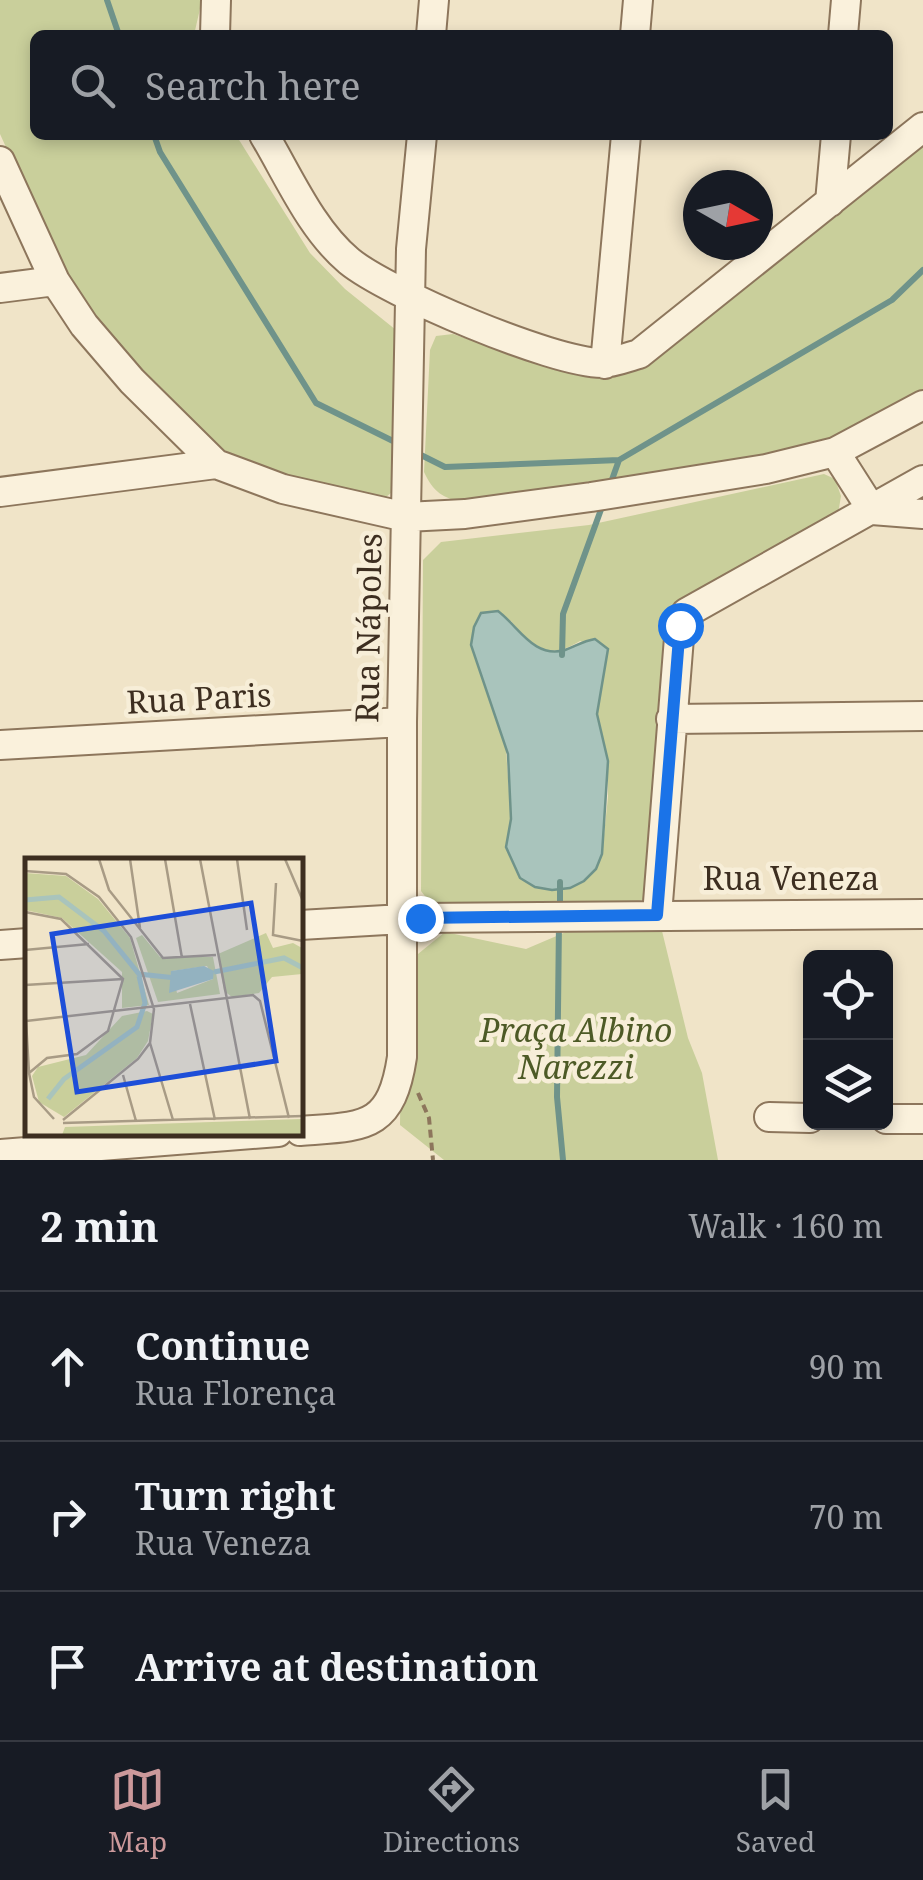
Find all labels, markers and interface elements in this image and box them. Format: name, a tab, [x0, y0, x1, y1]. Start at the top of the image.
search box	[30, 30, 893, 140]
icon: search	[65, 58, 120, 113]
text: Search here	[145, 59, 361, 111]
north arrow	[683, 170, 773, 260]
street label: Rua Nápoles	[344, 533, 391, 723]
route start	[658, 603, 704, 649]
street label: Rua Paris	[126, 672, 272, 723]
street label: Rua Veneza	[703, 856, 879, 899]
inset map	[25, 858, 302, 1135]
route end	[398, 896, 444, 942]
map controls	[803, 950, 893, 1130]
button: locate	[803, 950, 893, 1040]
park label: Praça Albino Narezzi	[479, 1008, 672, 1088]
button: layers	[803, 1040, 893, 1130]
text: 2 min	[40, 1197, 159, 1254]
text: Walk · 160 m	[688, 1204, 883, 1247]
text: Continue	[135, 1319, 310, 1371]
icon: ahead	[40, 1339, 95, 1394]
text: 90 m	[809, 1345, 883, 1388]
text: Rua Florença	[135, 1371, 337, 1414]
text: Turn right	[135, 1469, 336, 1521]
icon: right	[40, 1489, 95, 1544]
text: 70 m	[809, 1495, 883, 1538]
text: Rua Veneza	[135, 1521, 312, 1564]
icon: arrive	[40, 1639, 95, 1694]
text: Arrive at destination	[135, 1640, 539, 1692]
tab: Map	[108, 1762, 167, 1860]
tab: Directions	[383, 1762, 520, 1860]
tab: Saved	[736, 1762, 815, 1860]

